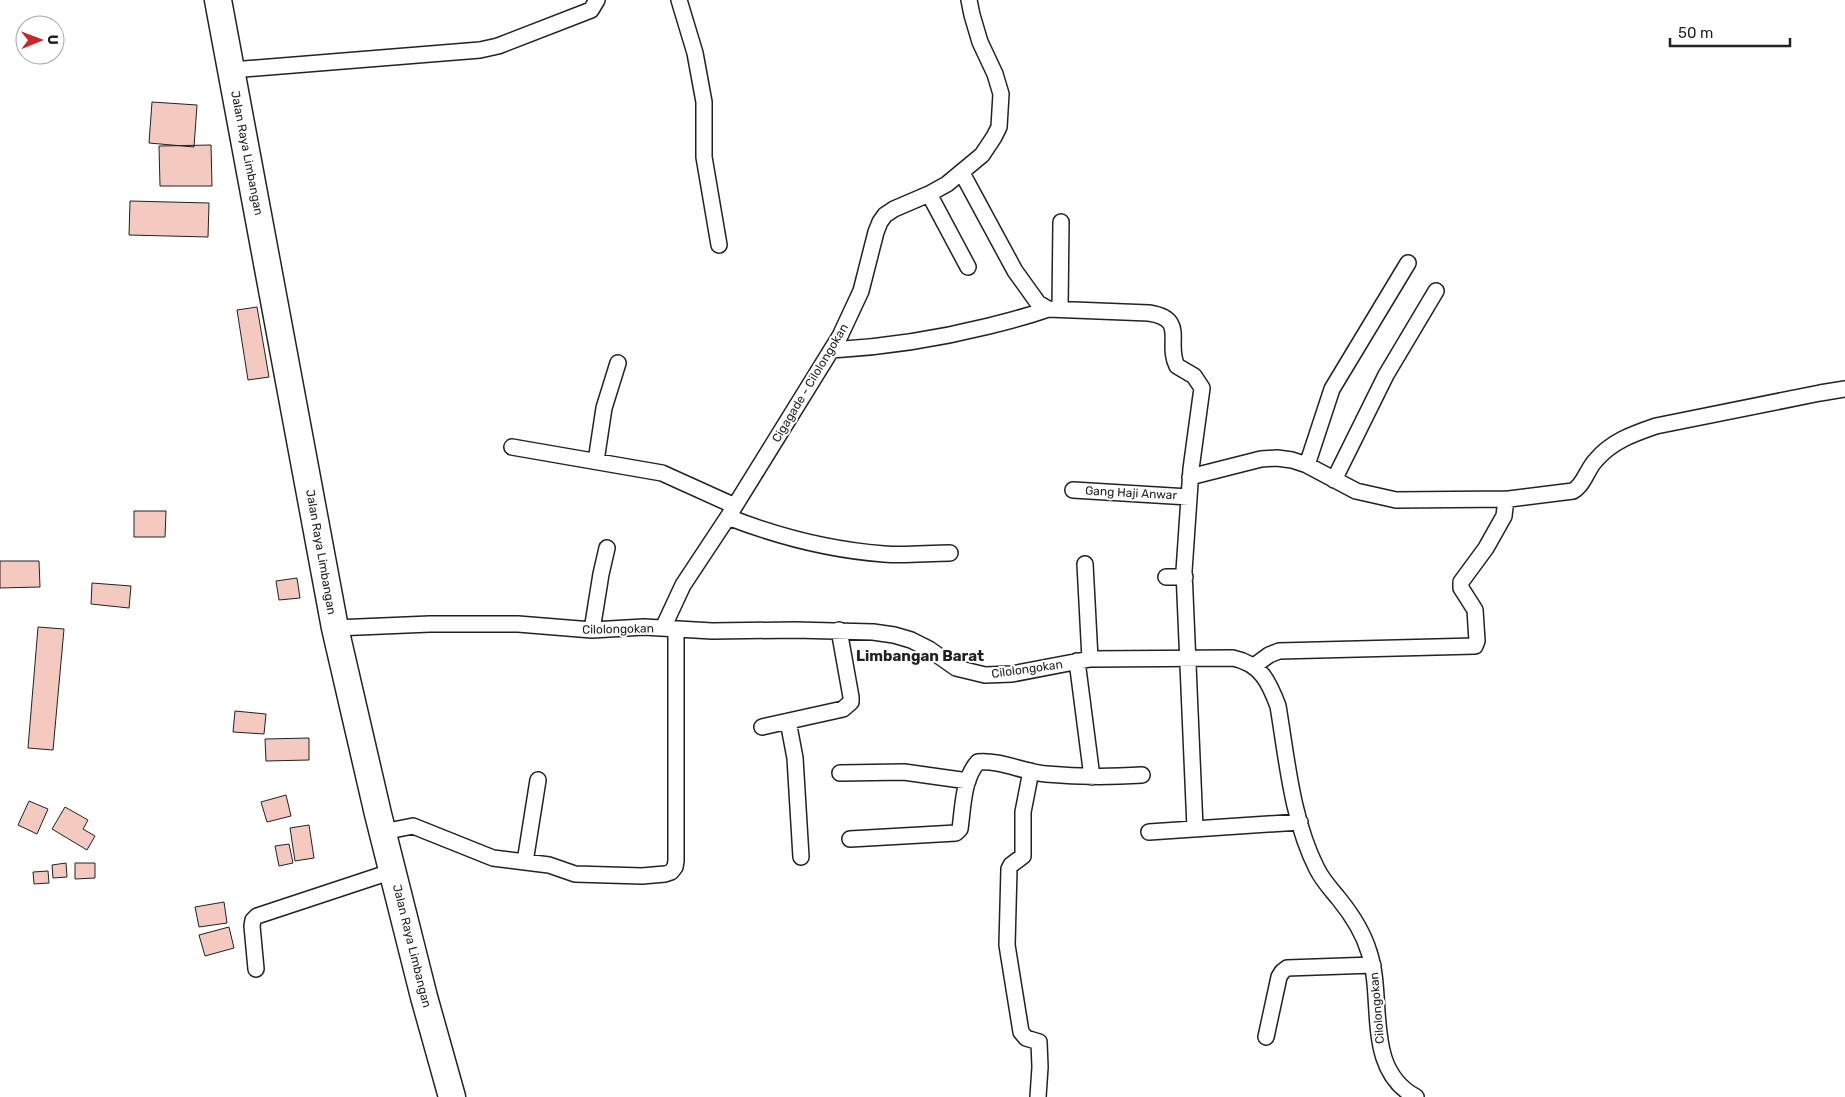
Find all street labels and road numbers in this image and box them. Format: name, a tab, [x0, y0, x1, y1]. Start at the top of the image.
street label: Jalan Raya Limbangan	[228, 89, 266, 217]
street label: Cigagade - Cilolongokan	[769, 321, 851, 445]
street label: Gang Haji Anwar	[1085, 484, 1178, 502]
street label: Jalan Raya Limbangan	[303, 488, 339, 616]
street label: Cilolongokan	[582, 621, 654, 637]
street label: Cilolongokan	[990, 657, 1064, 681]
street label: Jalan Raya Limbangan	[390, 883, 434, 1009]
street label: Cilolongokan	[1367, 972, 1387, 1044]

